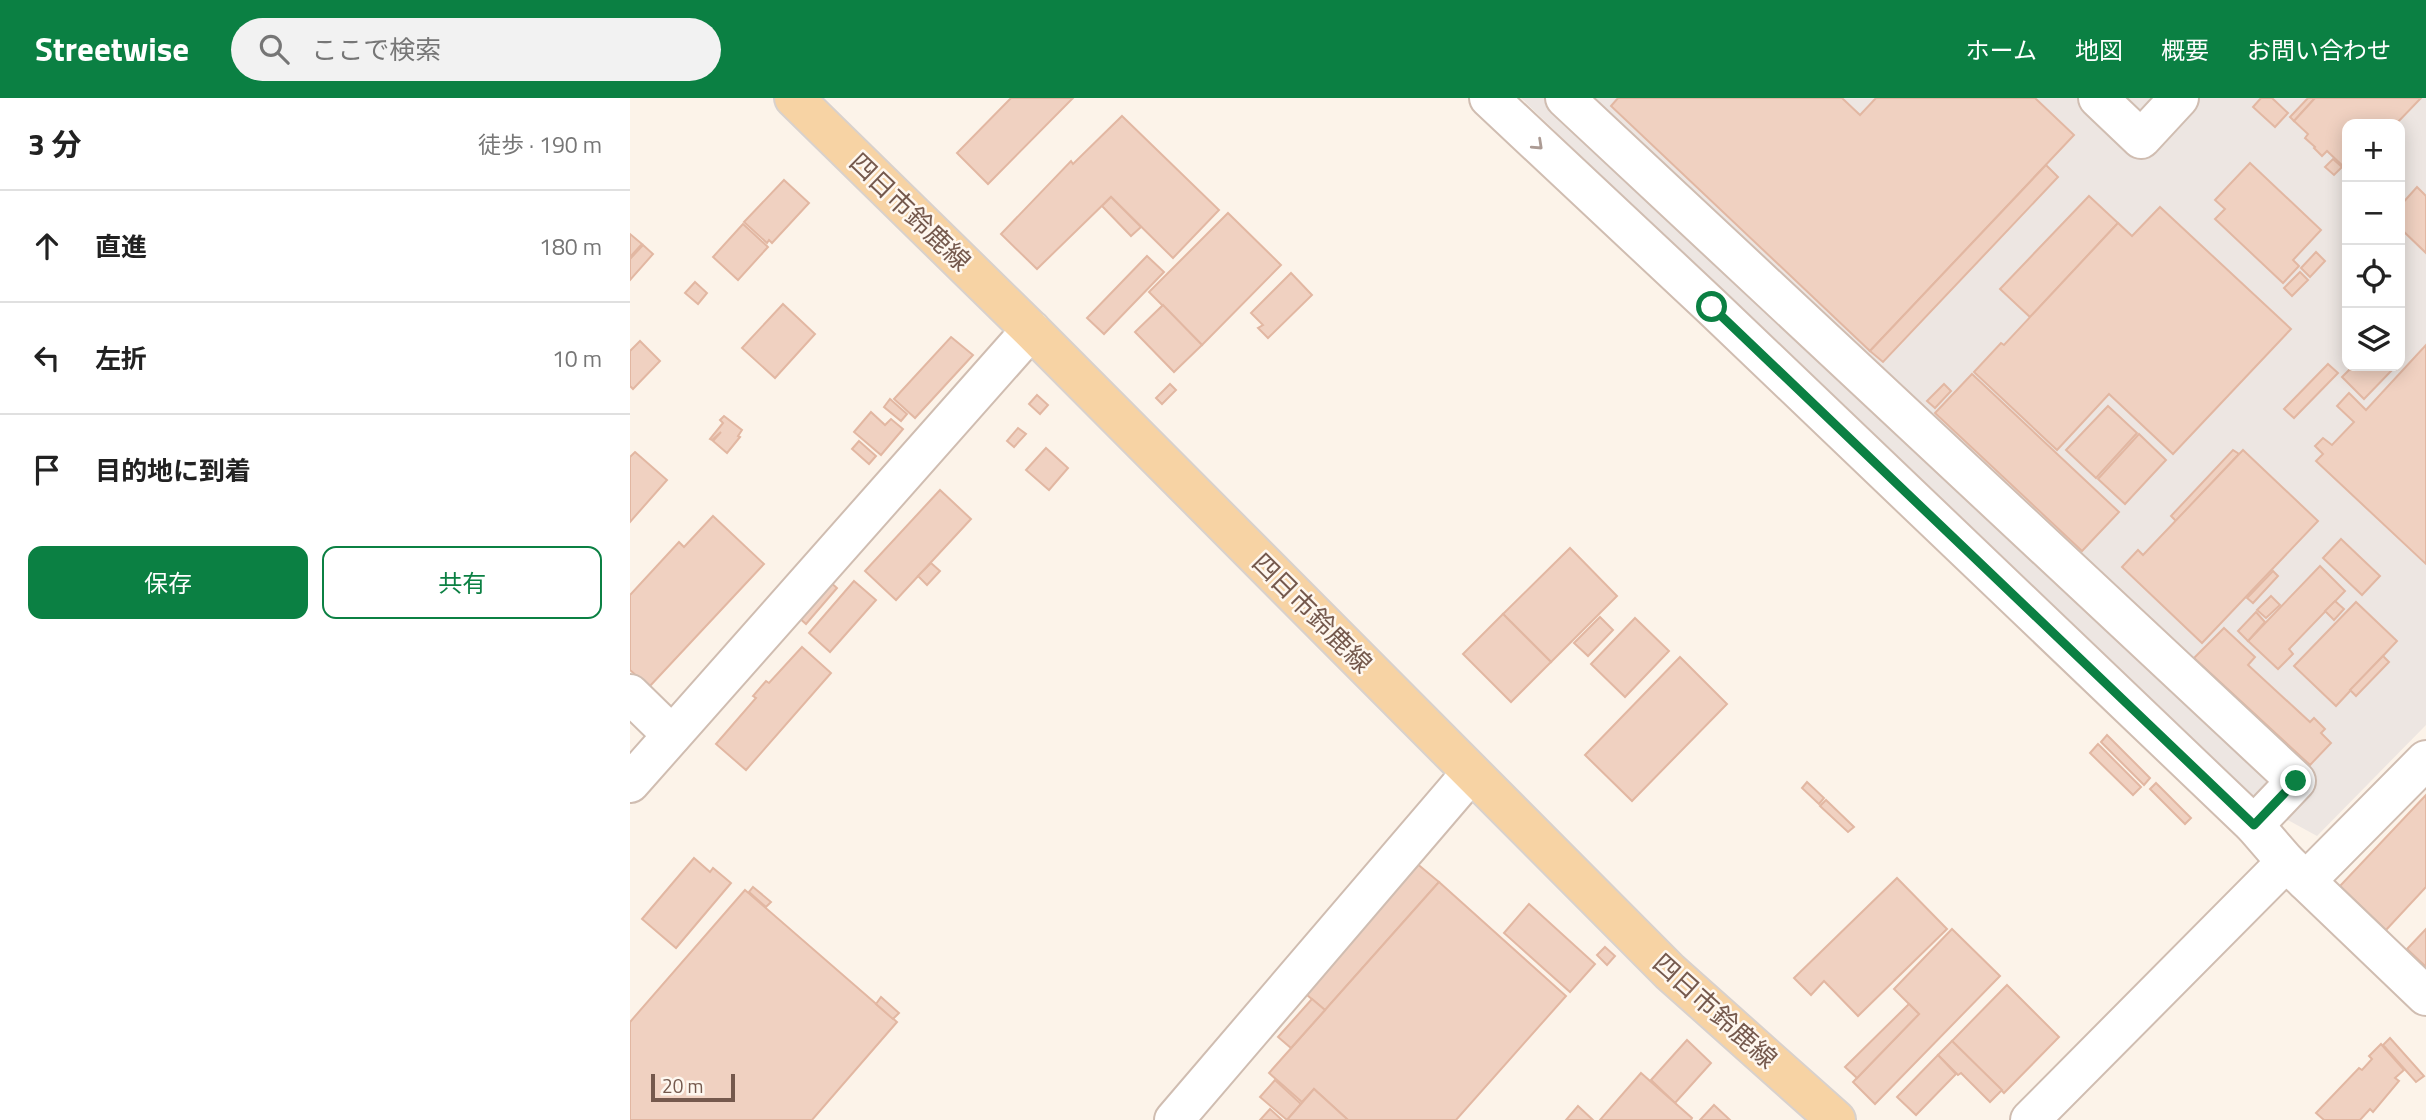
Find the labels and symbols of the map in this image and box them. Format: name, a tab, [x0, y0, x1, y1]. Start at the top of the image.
one-way arrow	[1530, 136, 1543, 149]
street label: 四日市鈴鹿線	[841, 143, 980, 280]
route start	[1696, 291, 1727, 322]
street label: 四日市鈴鹿線	[1243, 544, 1381, 682]
route end	[2280, 765, 2311, 796]
street label: 四日市鈴鹿線	[1644, 944, 1786, 1077]
scale bar	[651, 1071, 735, 1103]

